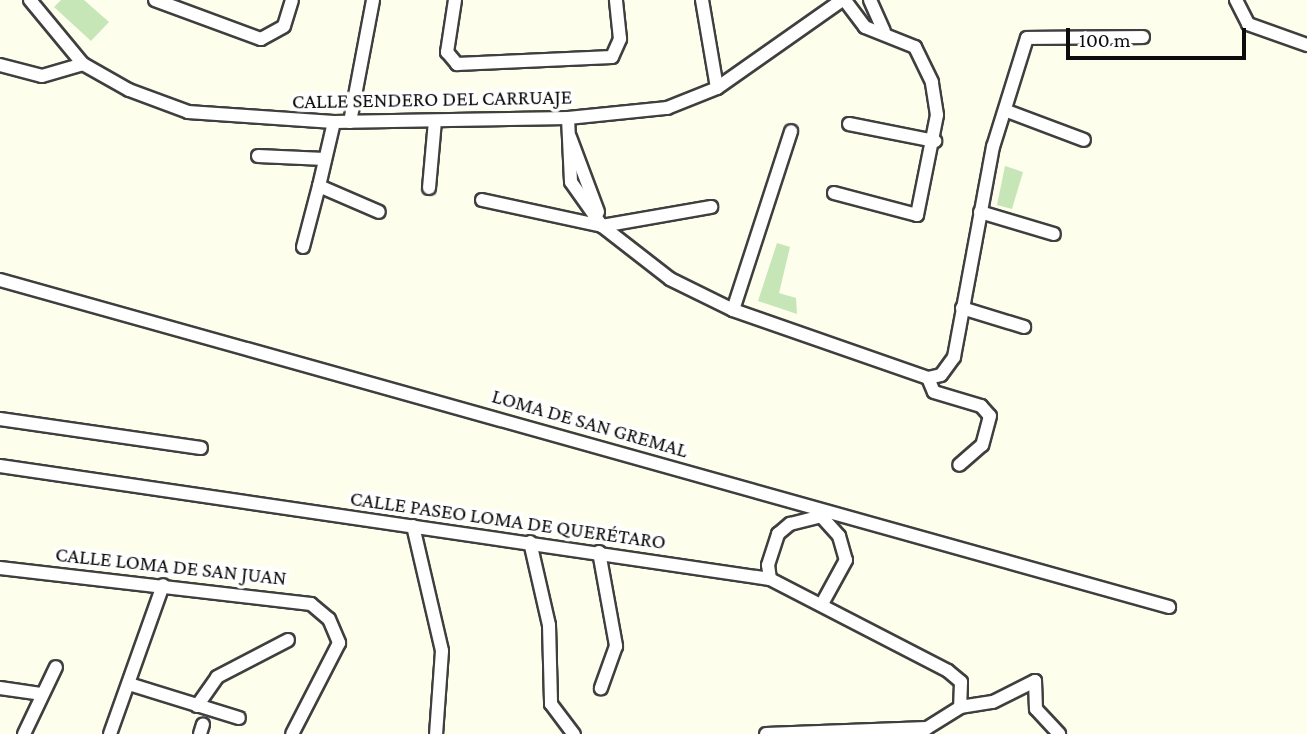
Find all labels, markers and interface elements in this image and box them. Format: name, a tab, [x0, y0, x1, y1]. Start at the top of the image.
scale bar	[1069, 14, 1249, 58]
text: 100 m	[1079, 28, 1131, 52]
street label: CALLE SENDERO DEL CARRUAJE	[292, 84, 572, 114]
street label: LOMA DE SAN GREMAL	[489, 383, 691, 463]
street label: CALLE PASEO LOMA DE QUERÉTARO	[349, 485, 667, 555]
street label: CALLE LOMA DE SAN JUAN	[54, 541, 288, 591]

